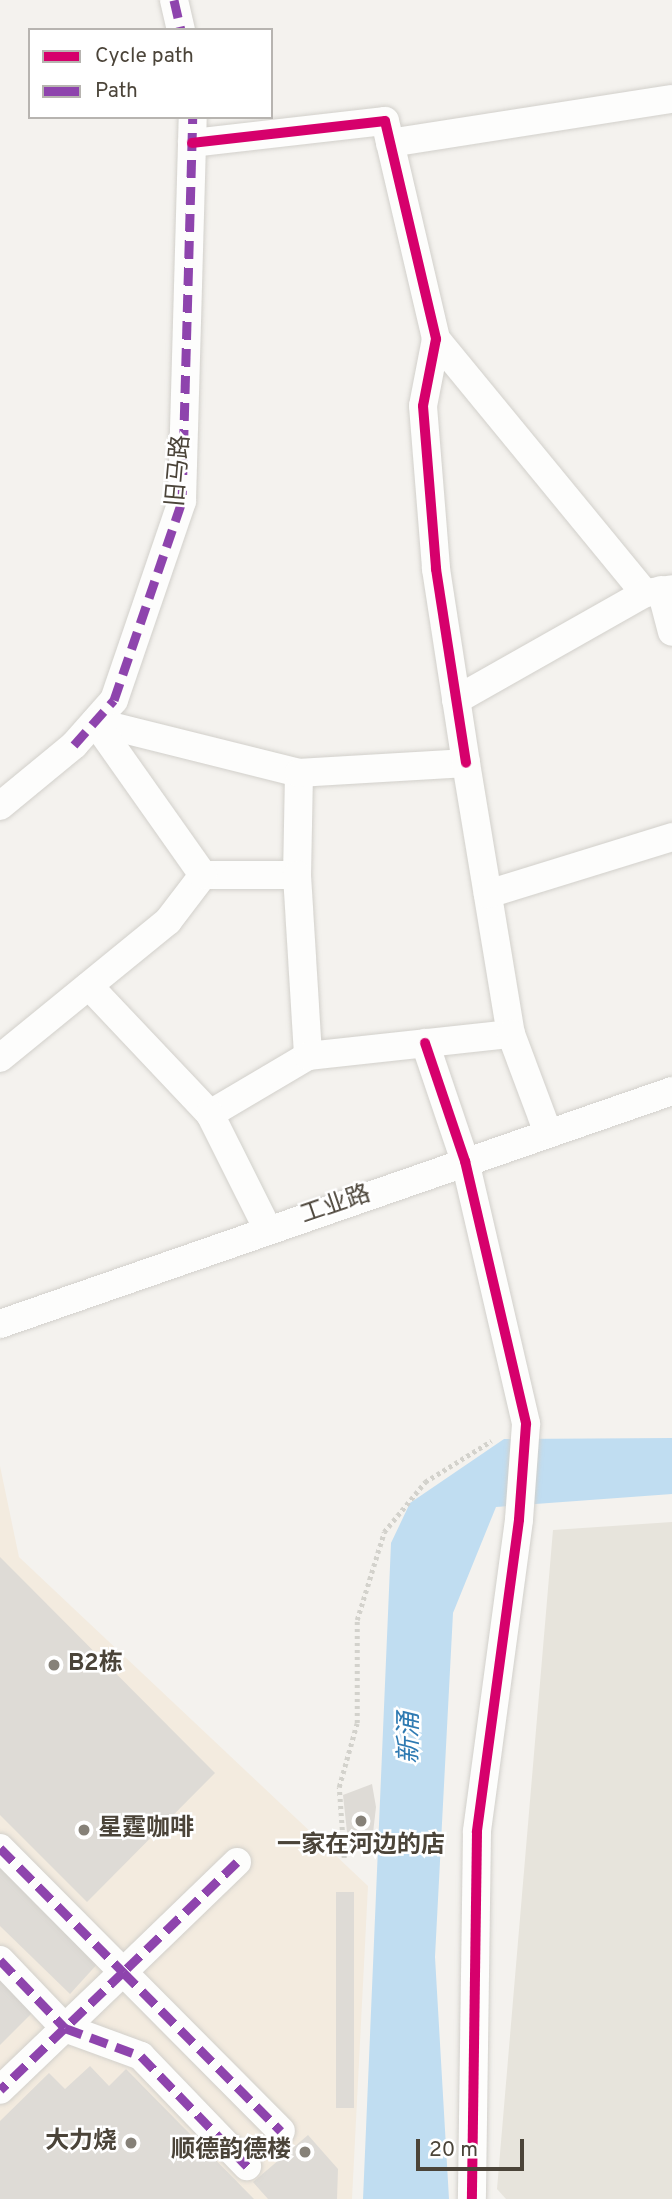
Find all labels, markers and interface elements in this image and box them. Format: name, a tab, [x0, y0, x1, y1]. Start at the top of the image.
legend	[28, 28, 273, 119]
text: Cycle path	[95, 43, 194, 70]
text: Path	[95, 78, 138, 105]
street label: 旧马路	[163, 434, 197, 508]
street label: 工业路	[297, 1181, 375, 1231]
place label: B2栋	[68, 1651, 123, 1679]
marker: B2栋	[46, 1657, 62, 1673]
water label: 新涌	[395, 1712, 427, 1764]
marker: 一家在河边的店	[353, 1813, 369, 1829]
place label: 星霆咖啡	[98, 1816, 194, 1844]
marker: 星霆咖啡	[76, 1822, 92, 1838]
place label: 一家在河边的店	[277, 1833, 445, 1861]
scale bar	[420, 2126, 528, 2170]
place label: 大力烧	[45, 2129, 117, 2157]
marker: 大力烧	[123, 2135, 139, 2151]
text: 20 m	[429, 2137, 478, 2164]
place label: 顺德韵德楼	[171, 2138, 291, 2166]
marker: 顺德韵德楼	[297, 2144, 313, 2160]

